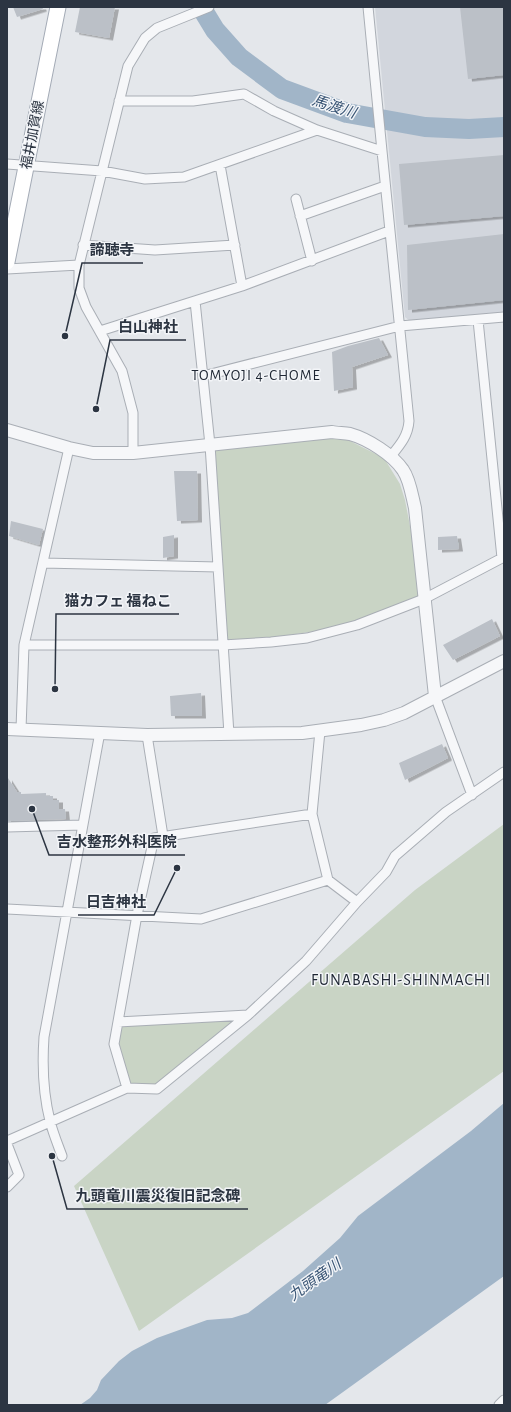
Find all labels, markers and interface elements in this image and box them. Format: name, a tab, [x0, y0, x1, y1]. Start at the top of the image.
water label: 馬渡川	[310, 92, 360, 122]
street label: 福井加賀線	[17, 99, 47, 171]
callout: 諦聴寺	[82, 236, 143, 263]
text: 諦聴寺	[89, 242, 135, 258]
callout: 白山神社	[110, 313, 186, 340]
text: 白山神社	[118, 318, 178, 335]
district label: TOMYOJI 4-CHOME	[191, 368, 321, 383]
callout: 猫カフェ 福ねこ	[56, 587, 179, 614]
text: 猫カフェ 福ねこ	[64, 593, 172, 609]
callout: 吉水整形外科医院	[49, 828, 185, 855]
text: 吉水整形外科医院	[57, 833, 177, 850]
callout: 日吉神社	[78, 888, 154, 915]
text: 日吉神社	[86, 893, 146, 910]
district label: FUNABASHI-SHINMACHI	[311, 972, 491, 988]
callout: 九頭竜川震災復旧記念碑	[67, 1182, 248, 1209]
text: 九頭竜川震災復旧記念碑	[75, 1188, 241, 1204]
water label: 九頭竜川	[286, 1255, 346, 1303]

